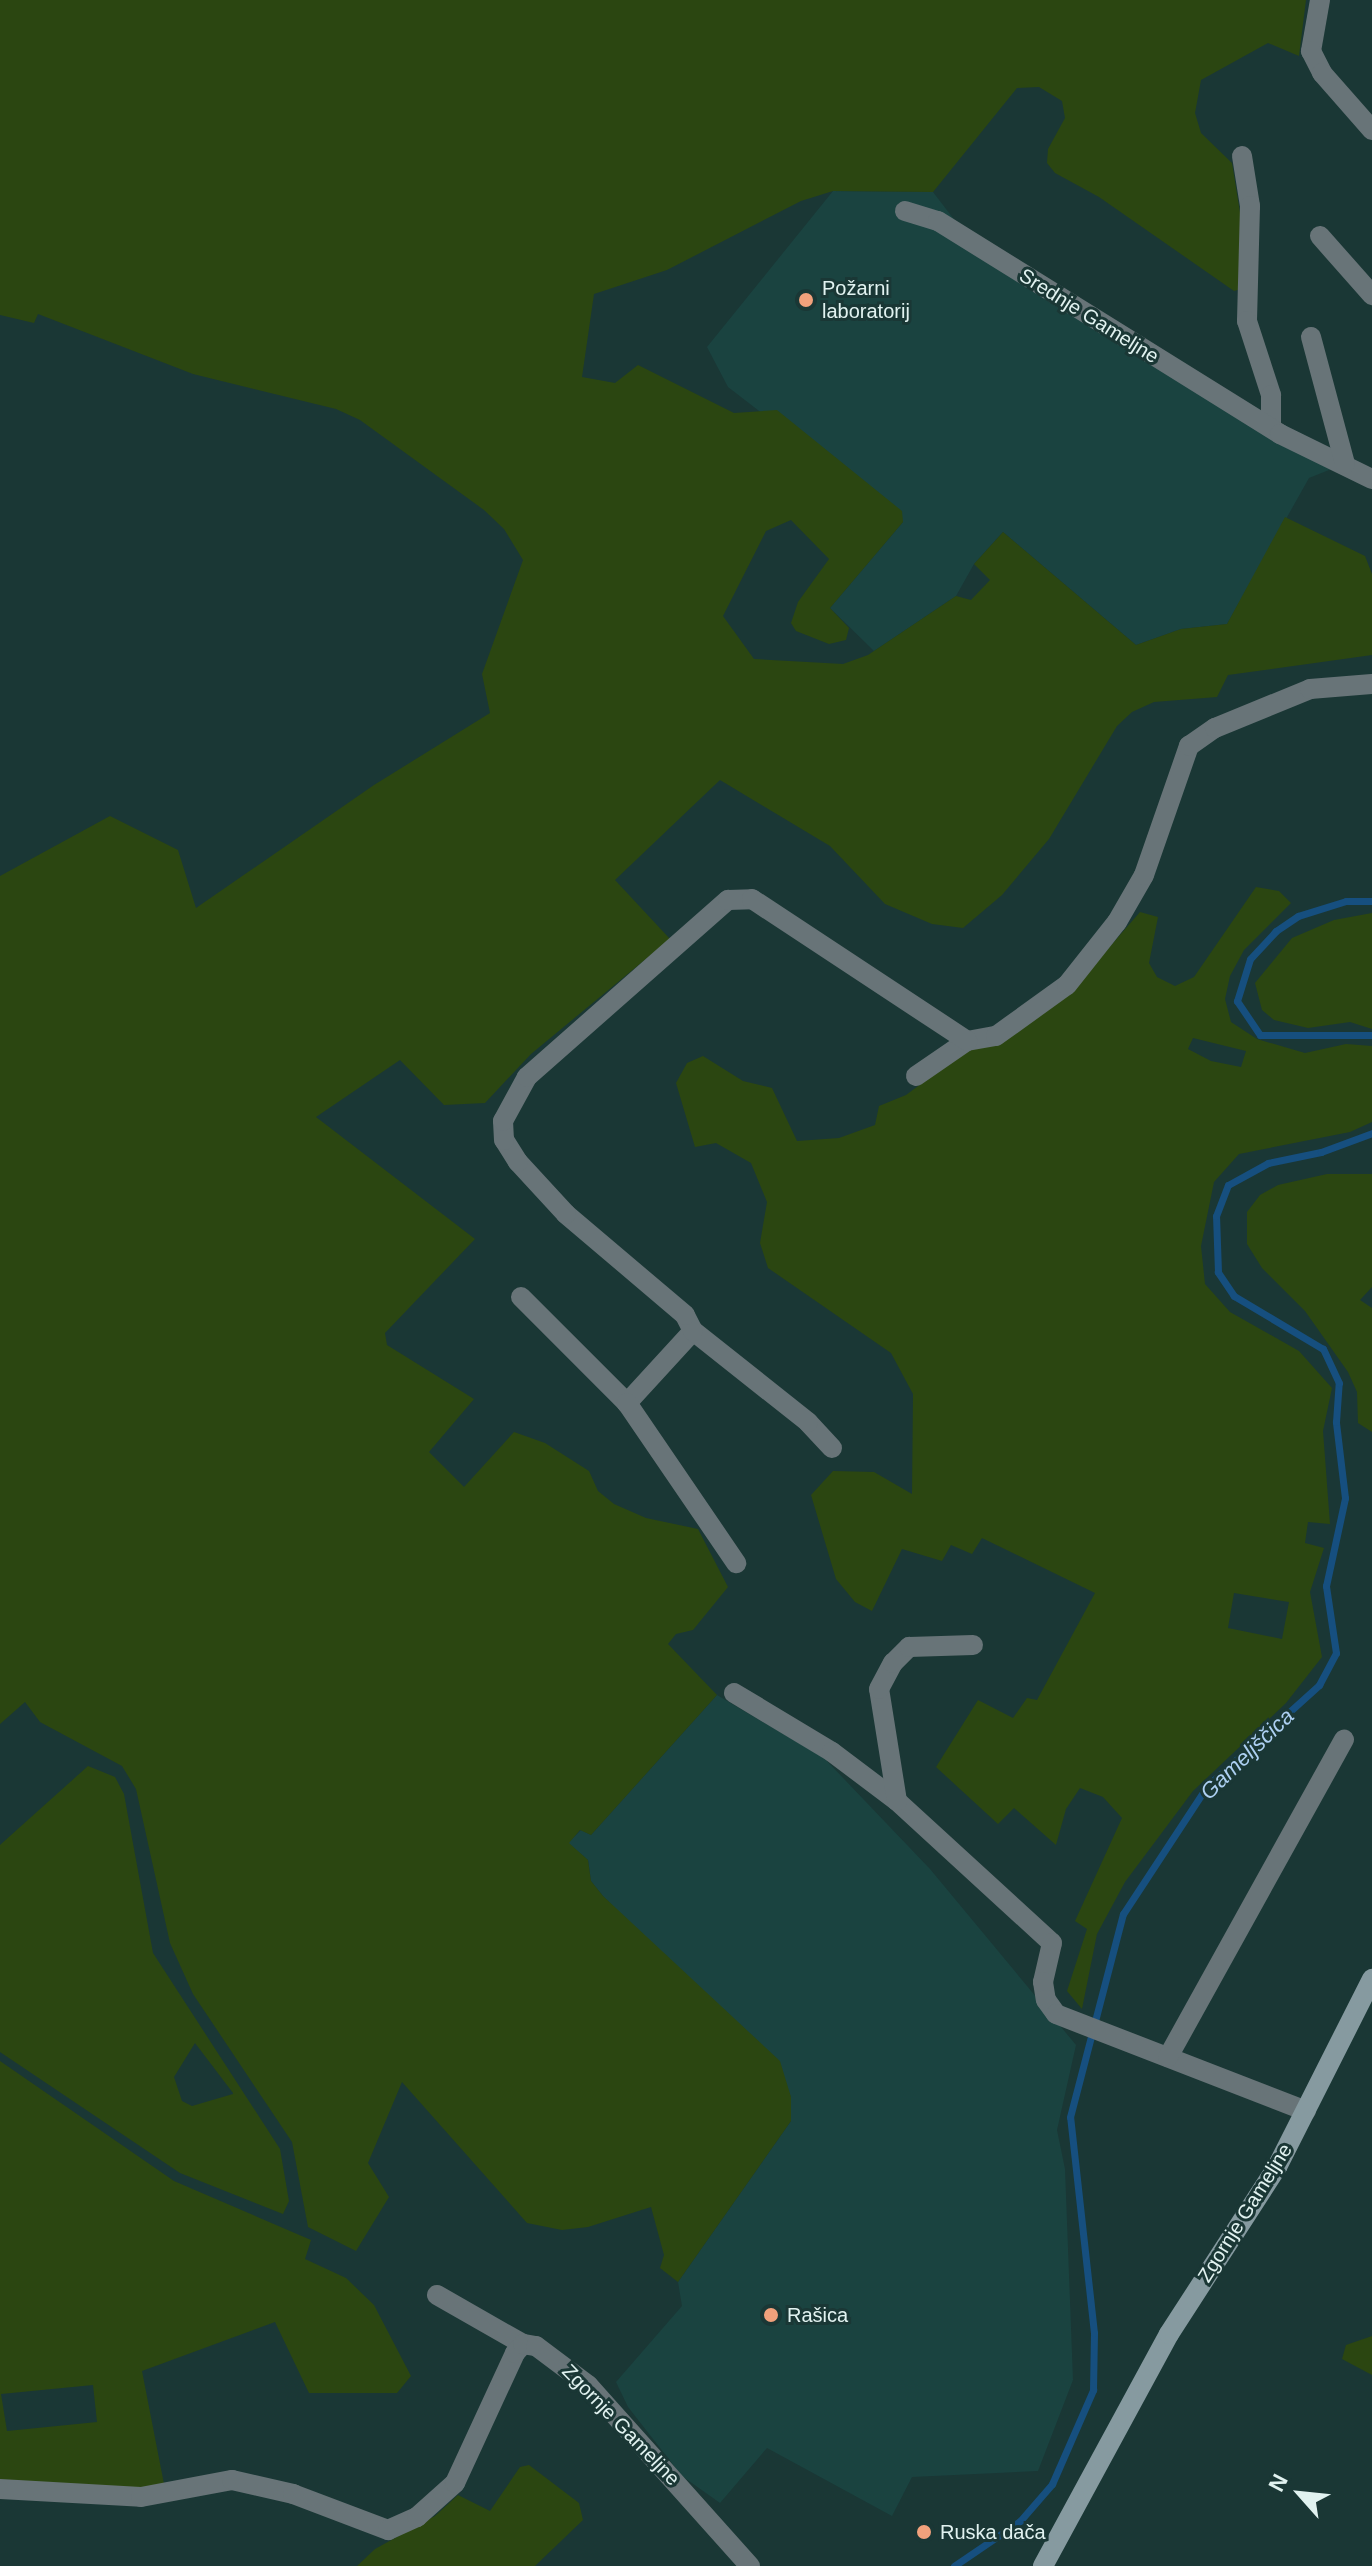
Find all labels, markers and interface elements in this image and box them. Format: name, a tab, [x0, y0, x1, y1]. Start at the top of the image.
street label: Srednje Gameljne	[1015, 263, 1163, 369]
place label: Požarni laboratorij	[822, 276, 910, 323]
marker: Požarni laboratorij	[797, 291, 815, 309]
water label: Gameljščica	[1195, 1703, 1299, 1805]
street label: Zgornje Gameljne	[1193, 2139, 1297, 2287]
place label: Rašica	[787, 2303, 848, 2327]
marker: Rašica	[762, 2306, 780, 2324]
street label: Zgornje Gameljne	[557, 2359, 685, 2491]
north arrow	[1260, 2454, 1340, 2534]
text: N	[1263, 2470, 1293, 2496]
place label: Ruska dača	[940, 2520, 1046, 2544]
marker: Ruska dača	[915, 2523, 933, 2541]

